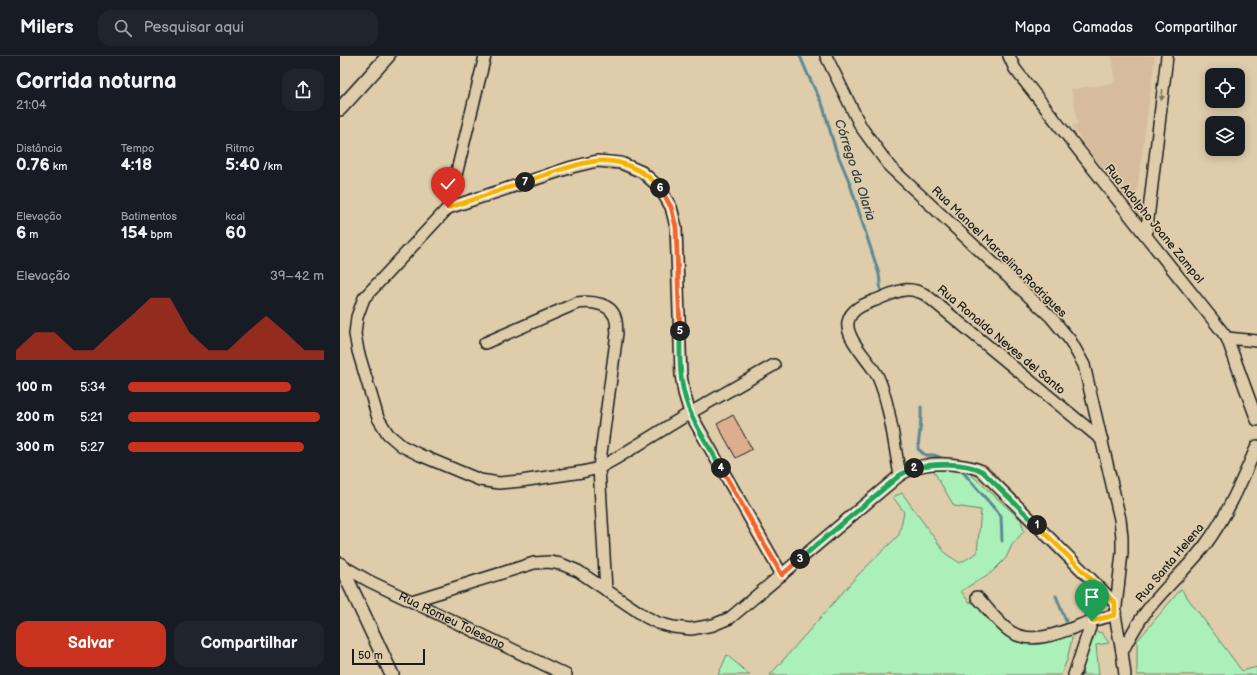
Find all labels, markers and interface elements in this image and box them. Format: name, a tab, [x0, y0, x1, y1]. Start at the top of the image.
search box	[98, 10, 378, 46]
text: Milers	[20, 16, 74, 39]
icon: search	[112, 17, 134, 39]
text: Pesquisar aqui	[144, 18, 244, 37]
text: Mapa	[1015, 19, 1051, 36]
text: Camadas	[1073, 19, 1133, 36]
text: Compartilhar	[1155, 19, 1237, 36]
text: Corrida noturna	[16, 68, 177, 95]
map controls	[1205, 68, 1245, 156]
button: locate	[1205, 68, 1245, 108]
button: share	[282, 69, 324, 111]
one-way arrow	[1159, 89, 1165, 101]
text: 21:04	[16, 97, 47, 113]
button: layers	[1205, 116, 1245, 156]
water label: Córrego da Olaria	[831, 117, 879, 223]
text: Distância	[16, 142, 62, 155]
text: Tempo	[121, 142, 154, 155]
text: Ritmo	[225, 142, 254, 155]
text: 0.76	[16, 155, 50, 175]
text: 4:18	[121, 155, 152, 175]
text: 5:40	[225, 155, 260, 175]
text: km	[50, 160, 67, 173]
text: /km	[260, 160, 282, 173]
street label: Rua Adolpho Joane Zampol	[1101, 161, 1207, 287]
pin	[431, 167, 465, 208]
pin: 7	[515, 172, 535, 192]
icon: check	[437, 173, 459, 195]
text: 7	[522, 175, 528, 188]
pin: 6	[650, 178, 670, 198]
text: 6	[657, 181, 663, 194]
street label: Rua Manoel Marcelino Rodrigues	[928, 183, 1070, 321]
text: Elevação	[16, 210, 62, 223]
text: Batimentos	[121, 210, 177, 223]
text: kcal	[225, 210, 245, 223]
text: 6	[16, 223, 26, 243]
text: 154	[121, 223, 148, 243]
text: 60	[225, 223, 246, 243]
text: m	[26, 228, 38, 241]
text: bpm	[148, 228, 172, 241]
text: Elevação	[16, 268, 70, 284]
text: 39–42 m	[270, 268, 324, 284]
street label: Rua Ronaldo Neves del Santo	[934, 282, 1068, 398]
pin: 5	[670, 321, 690, 341]
text: 5	[677, 324, 683, 337]
text: 100 m	[16, 379, 52, 395]
text: 5:34	[80, 379, 106, 395]
text: 200 m	[16, 409, 54, 425]
text: 5:21	[80, 409, 103, 425]
text: 300 m	[16, 439, 54, 455]
text: 5:27	[80, 439, 104, 455]
pin: 4	[711, 458, 731, 478]
pin: 2	[904, 458, 924, 478]
text: 4	[718, 461, 724, 474]
text: 2	[911, 461, 917, 474]
pin: 1	[1027, 515, 1047, 535]
text: 1	[1035, 518, 1039, 531]
street label: Rua Santa Helena	[1133, 520, 1207, 605]
pin: 3	[790, 549, 810, 569]
text: 3	[797, 552, 803, 565]
pin	[1075, 580, 1109, 621]
icon: arrive	[1081, 586, 1103, 608]
street label: Rua Romeu Tolesano	[396, 589, 508, 652]
button: Salvar	[16, 621, 166, 667]
button: Compartilhar	[174, 621, 324, 667]
scale bar	[352, 647, 425, 666]
text: 50 m	[358, 649, 383, 662]

